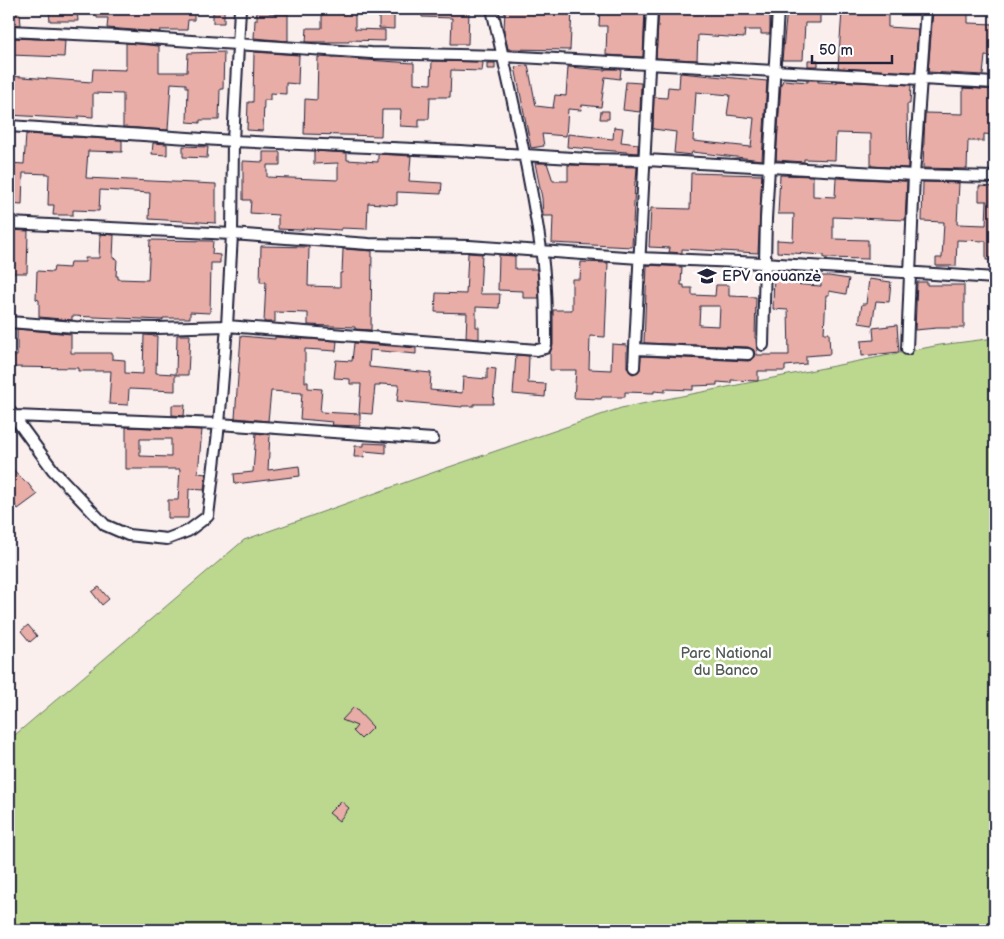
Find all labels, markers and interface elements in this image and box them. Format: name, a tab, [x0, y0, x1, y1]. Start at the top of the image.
scale bar	[812, 32, 892, 64]
text: 50 m	[819, 41, 853, 60]
school or university icon: EPV anouanzè	[696, 265, 718, 287]
place label: EPV anouanzè	[722, 267, 821, 286]
park label: Parc National du Banco	[680, 644, 772, 680]

